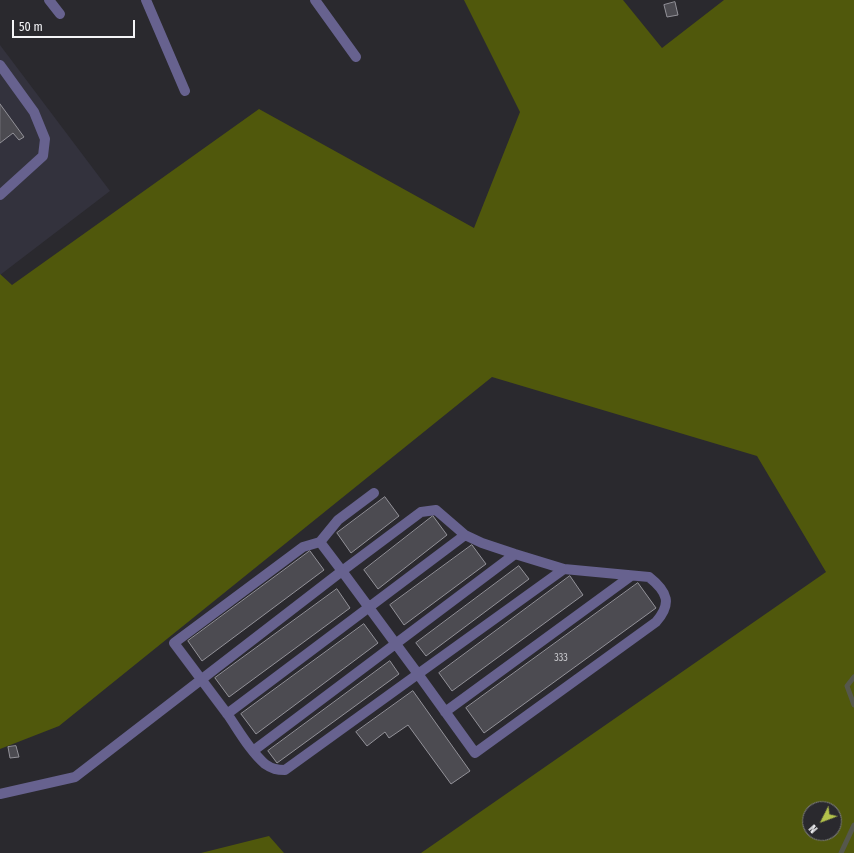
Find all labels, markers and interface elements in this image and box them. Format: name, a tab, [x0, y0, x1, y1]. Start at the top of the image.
scale bar	[14, 12, 137, 38]
text: 50 m	[19, 20, 43, 34]
house number: 333	[554, 652, 568, 664]
north arrow	[802, 801, 842, 841]
text: N	[806, 822, 820, 835]

